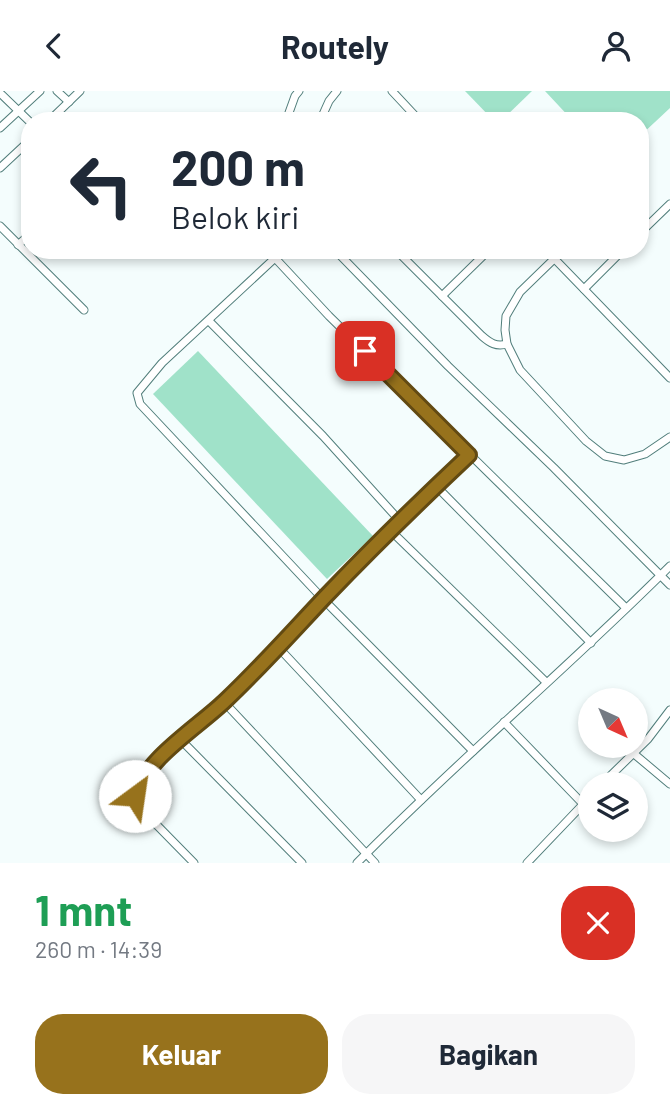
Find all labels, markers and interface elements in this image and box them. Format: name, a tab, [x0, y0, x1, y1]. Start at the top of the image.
icon: back	[35, 27, 73, 65]
text: Routely	[281, 27, 389, 65]
icon: person	[597, 27, 635, 65]
text: 200 m	[171, 137, 305, 196]
icon: left	[56, 140, 147, 231]
text: Belok kiri	[171, 197, 299, 235]
pin	[335, 321, 395, 381]
icon: arrive	[346, 332, 384, 370]
north arrow	[578, 688, 648, 758]
map controls	[578, 688, 648, 842]
position arrow	[98, 759, 172, 833]
button: layers	[578, 772, 648, 842]
text: 1 mnt	[35, 884, 132, 934]
button: close	[561, 886, 635, 960]
text: 260 m · 14:39	[35, 935, 162, 963]
button: Keluar	[35, 1014, 328, 1094]
button: Bagikan	[342, 1014, 635, 1094]

